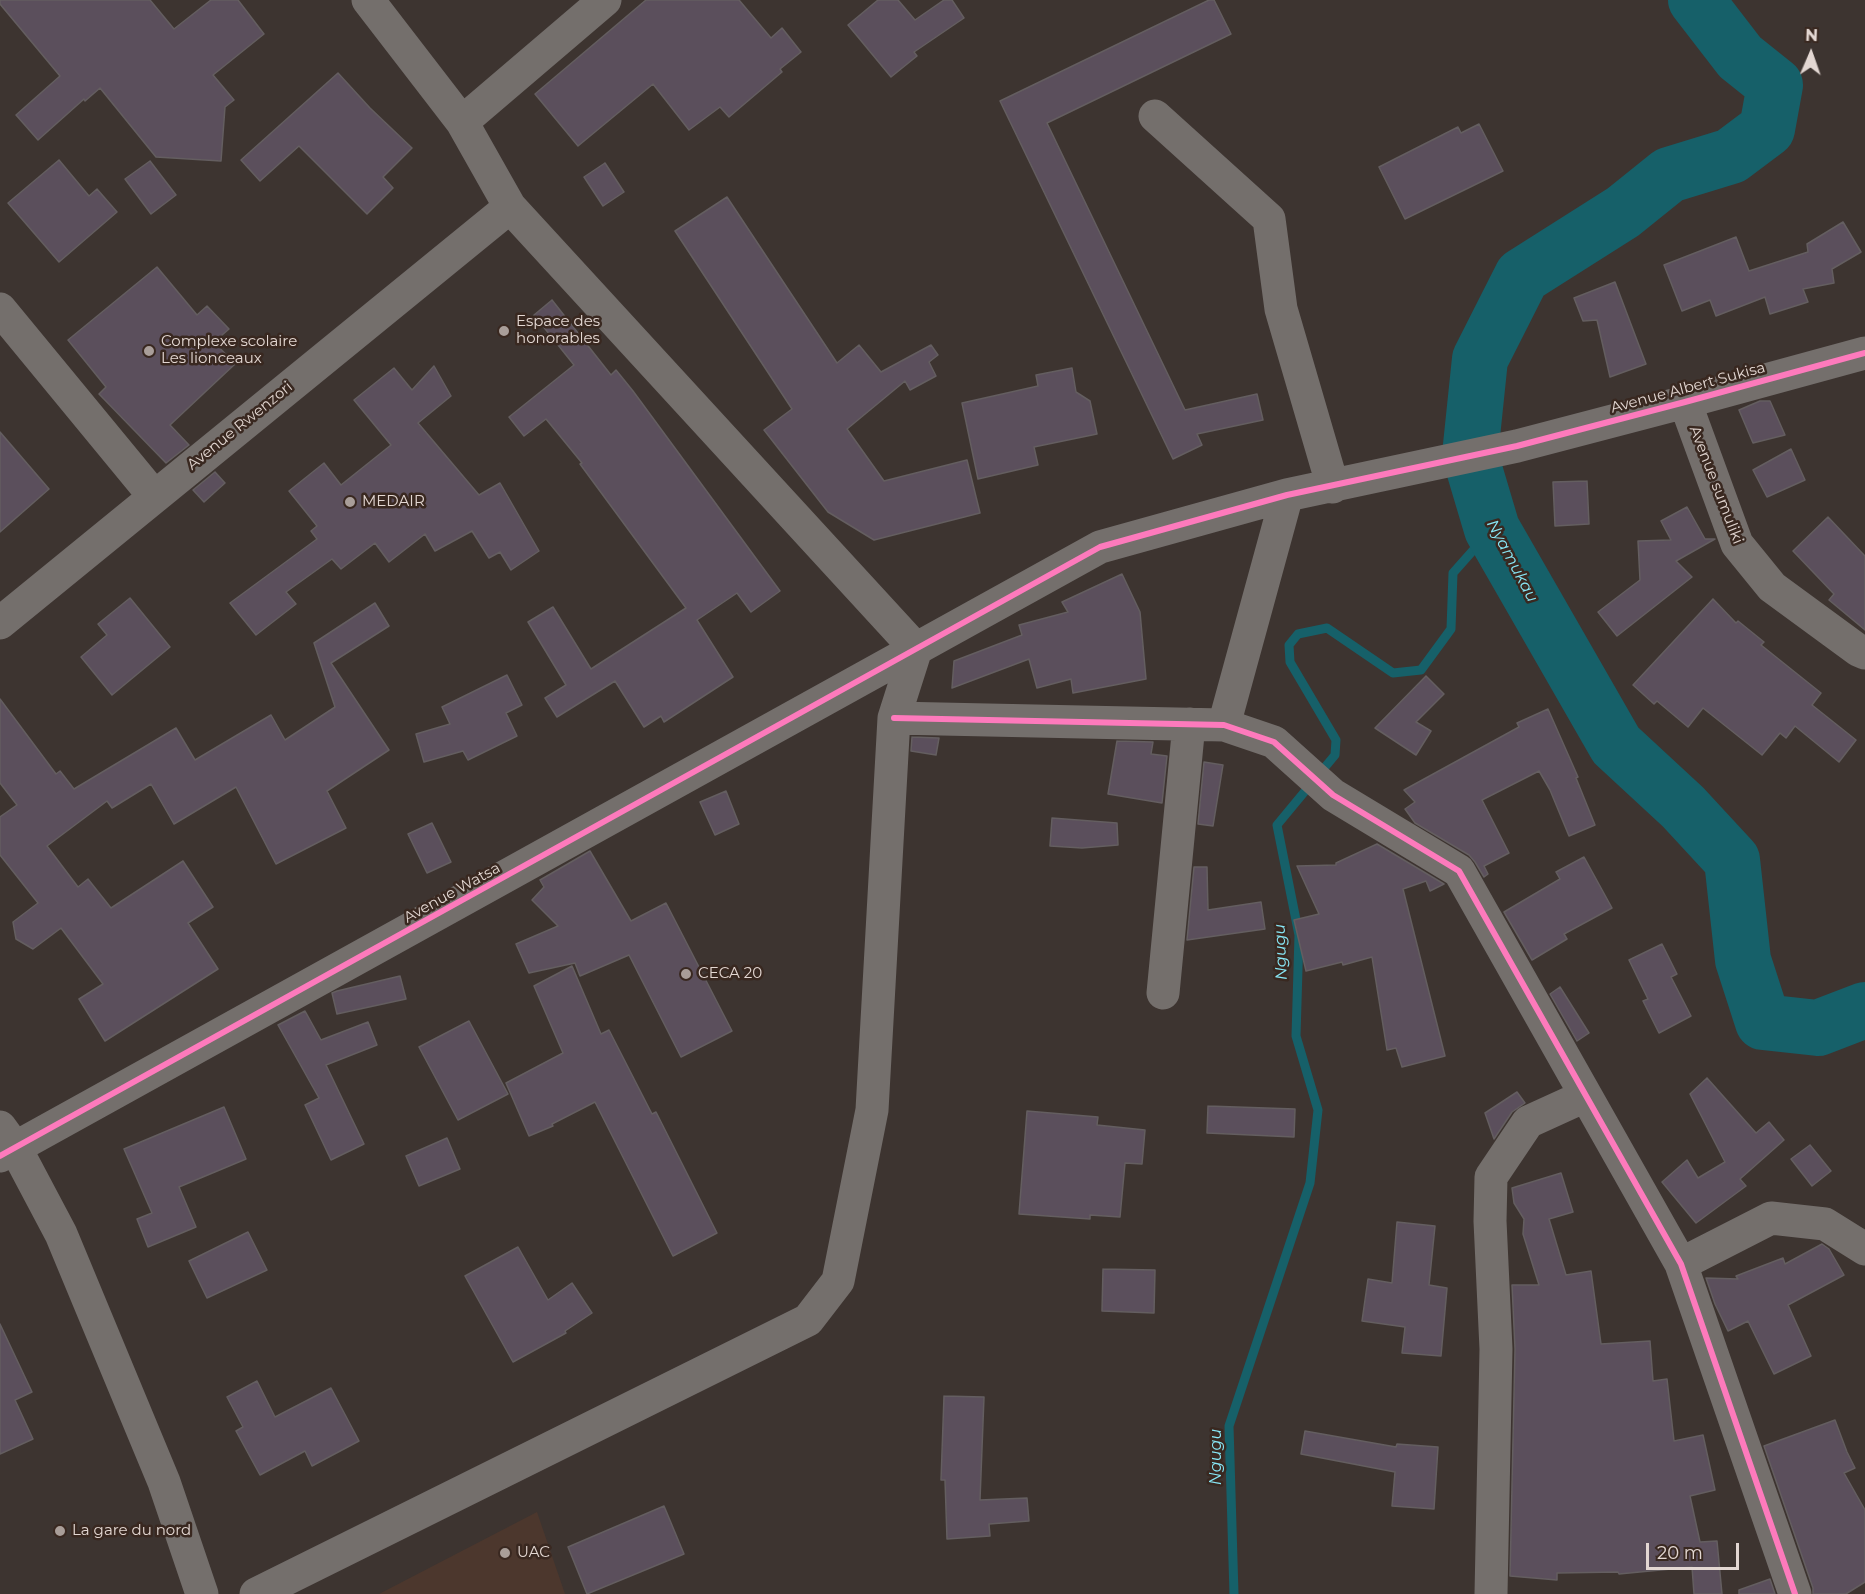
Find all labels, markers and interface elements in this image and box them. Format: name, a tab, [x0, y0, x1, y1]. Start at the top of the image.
north arrow	[1781, 24, 1841, 84]
text: N	[1805, 26, 1818, 45]
place label: Espace des honorables	[516, 313, 600, 348]
marker: Espace des honorables	[497, 324, 511, 338]
place label: Complexe scolaire Les lionceaux	[161, 333, 297, 368]
marker: Complexe scolaire Les lionceaux	[142, 344, 156, 358]
street label: Avenue Albert Sukisa	[1609, 359, 1767, 417]
street label: Avenue Rwenzori	[184, 378, 296, 474]
street label: Avenue sumuliki	[1685, 423, 1747, 547]
place label: MEDAIR	[362, 493, 425, 511]
marker: MEDAIR	[343, 495, 357, 509]
water label: Nyamukau	[1482, 516, 1542, 606]
street label: Avenue Watsa	[401, 859, 503, 927]
water label: Ngugu	[1270, 923, 1292, 981]
place label: CECA 20	[698, 965, 762, 983]
marker: CECA 20	[679, 967, 693, 981]
water label: Ngugu	[1206, 1429, 1226, 1485]
place label: La gare du nord	[72, 1522, 191, 1540]
marker: La gare du nord	[53, 1524, 67, 1538]
scale bar	[1649, 1531, 1742, 1569]
text: 20 m	[1657, 1542, 1703, 1564]
place label: UAC	[517, 1544, 550, 1562]
marker: UAC	[498, 1546, 512, 1560]

